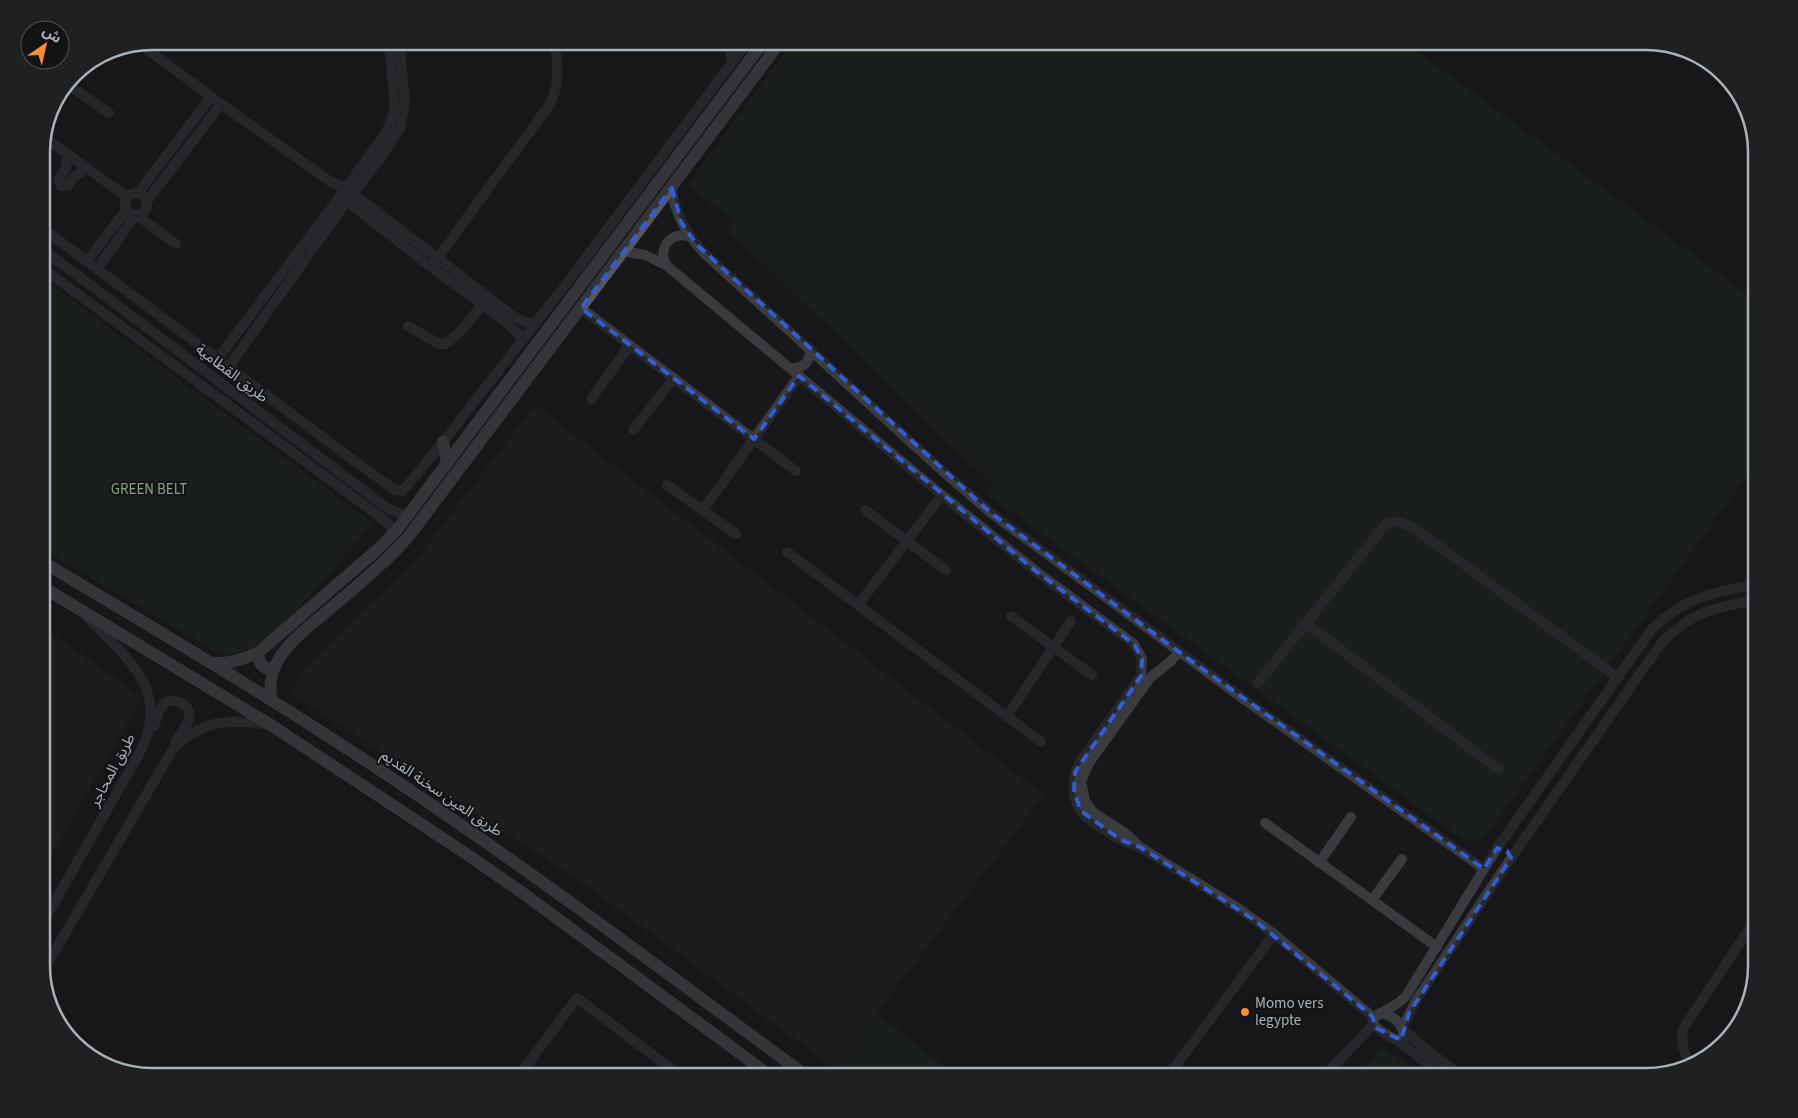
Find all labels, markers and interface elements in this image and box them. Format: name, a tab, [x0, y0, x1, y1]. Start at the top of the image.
north arrow	[20, 20, 70, 70]
text: ش	[38, 21, 65, 49]
street label: طريق القطامية	[191, 339, 272, 408]
park label: GREEN BELT	[111, 479, 187, 500]
street label: طريق المحاجر	[84, 730, 141, 811]
street label: طريق العين سخنة القديم	[377, 745, 507, 842]
place label: Momo vers legypte	[1255, 993, 1323, 1031]
marker: Momo vers legypte	[1239, 1006, 1251, 1018]

